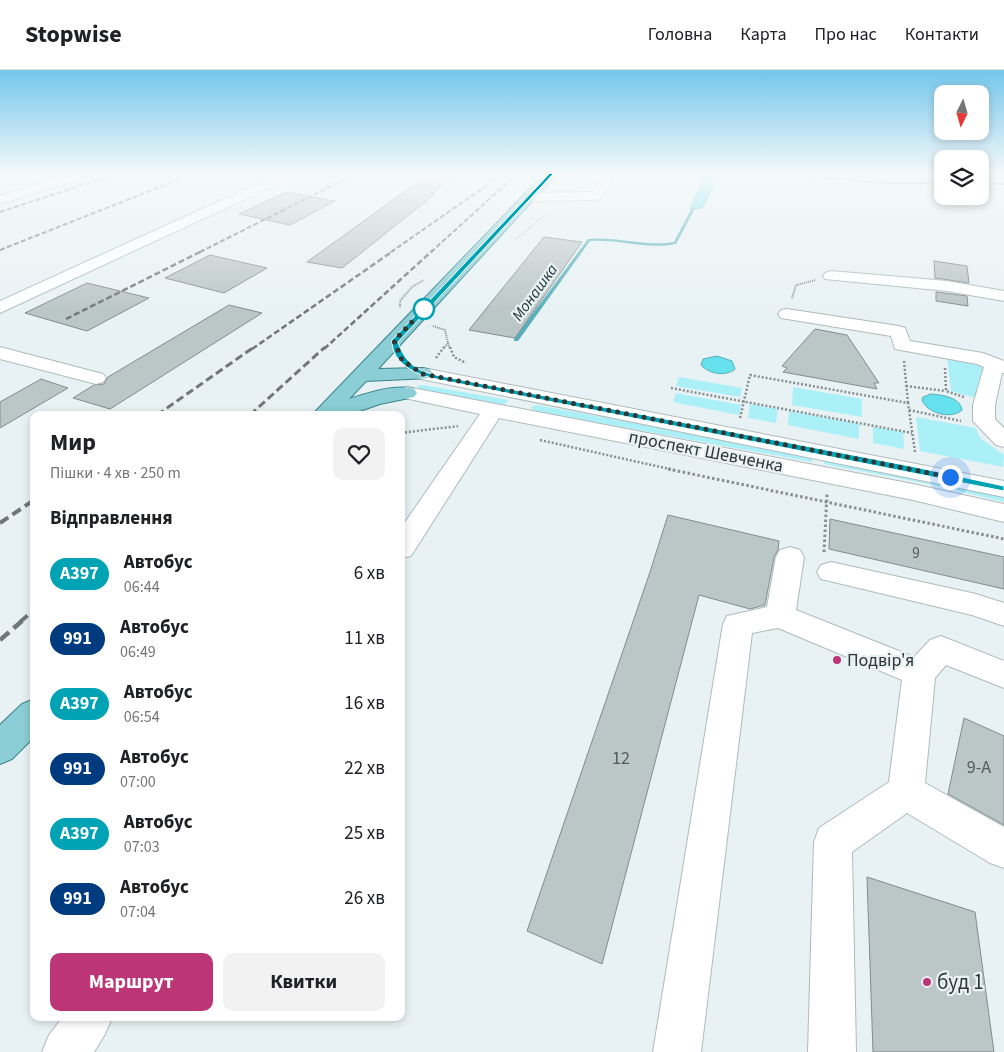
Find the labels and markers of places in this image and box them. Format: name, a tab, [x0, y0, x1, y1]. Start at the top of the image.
unlabelled marker	[413, 298, 435, 320]
place label: Подвір'я	[847, 648, 914, 673]
marker: Подвір'я	[831, 654, 843, 666]
place label: буд 1	[937, 967, 984, 997]
marker: буд 1	[921, 976, 933, 988]

